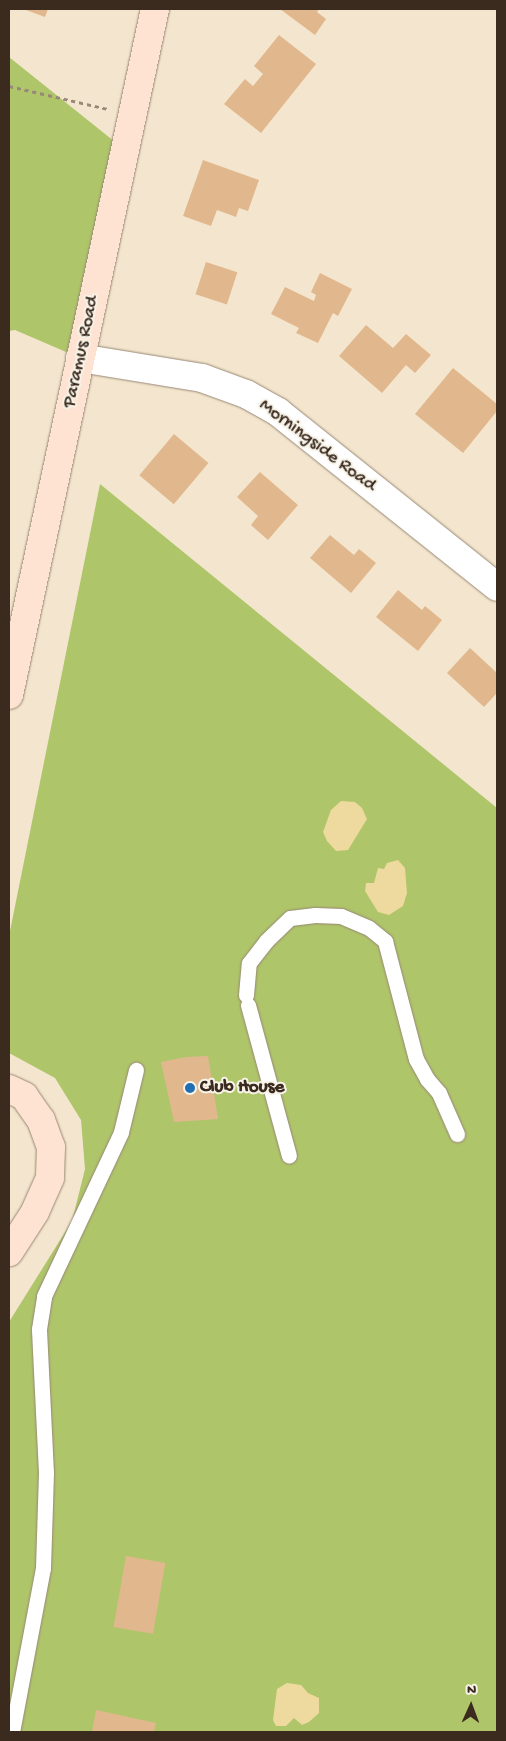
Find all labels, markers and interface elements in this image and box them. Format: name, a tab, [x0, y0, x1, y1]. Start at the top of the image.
street label: Paramus Road	[59, 294, 105, 410]
street label: Morningside Road	[254, 395, 380, 497]
place label: Club House	[200, 1077, 284, 1099]
marker: Club House	[184, 1082, 196, 1094]
north arrow	[446, 1681, 496, 1731]
text: N	[467, 1682, 476, 1699]

